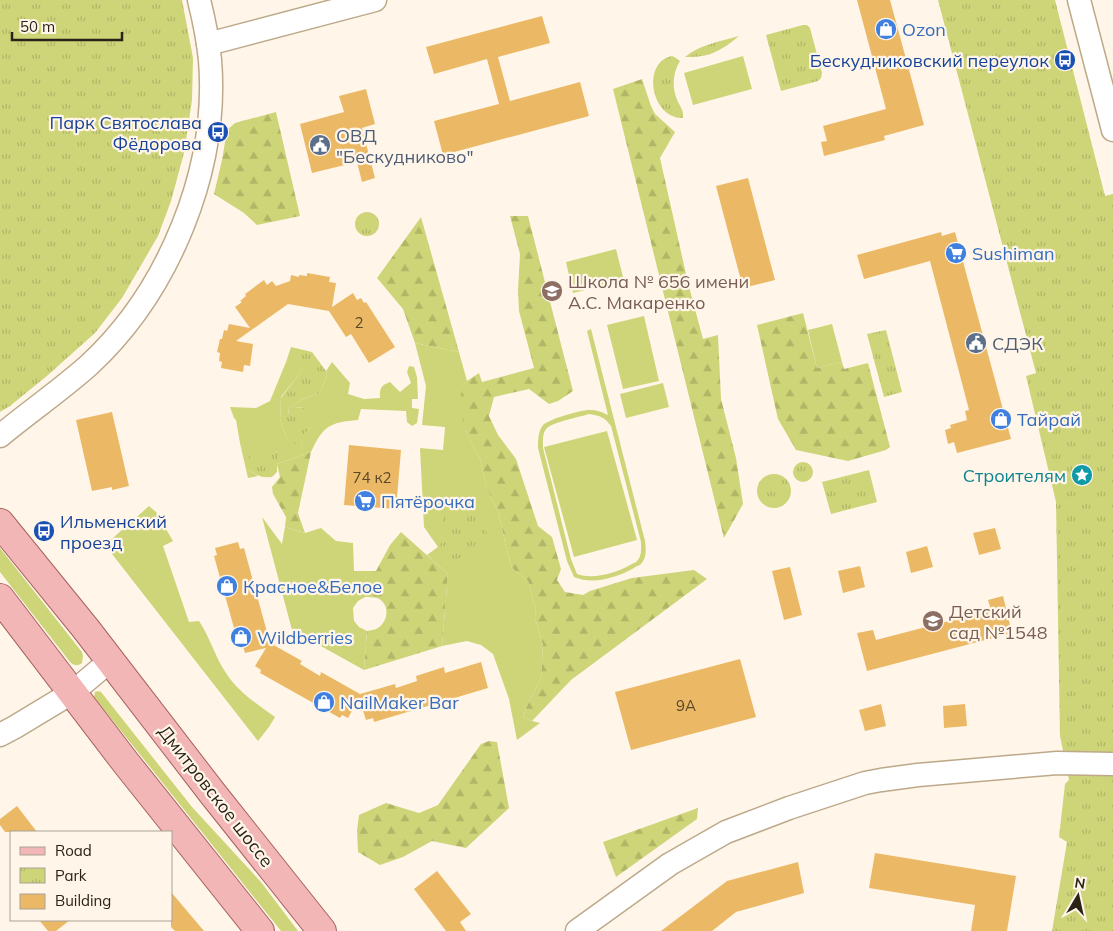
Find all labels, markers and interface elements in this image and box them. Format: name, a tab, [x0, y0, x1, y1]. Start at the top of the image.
scale bar	[12, 10, 122, 42]
text: 50 m	[20, 17, 55, 36]
shop icon: Ozon	[874, 17, 898, 41]
place label: Ozon	[902, 18, 946, 41]
bus stop icon: Бескудниковский переулок	[1053, 48, 1077, 72]
place label: Бескудниковский переулок	[810, 49, 1049, 72]
place label: Парк Святослава Фёдорова	[49, 111, 202, 155]
bus stop icon: Парк Святослава Фёдорова	[206, 120, 230, 144]
place label: ОВД "Бескудниково"	[336, 124, 474, 168]
public building icon: ОВД "Бескудниково"	[308, 133, 332, 157]
supermarket icon: Sushiman	[944, 241, 968, 265]
place label: Sushiman	[972, 242, 1055, 265]
place label: Школа № 656 имени А.С. Макаренко	[568, 270, 749, 314]
school or university icon: Школа № 656 имени А.С. Макаренко	[540, 279, 564, 303]
house number: 2	[354, 313, 364, 332]
public building icon: СДЭК	[964, 331, 988, 355]
place label: СДЭК	[992, 332, 1043, 355]
shop icon: Тайрай	[989, 407, 1013, 431]
place label: Тайрай	[1017, 408, 1081, 431]
place icon: Строителям	[1070, 463, 1094, 487]
place label: Строителям	[963, 464, 1066, 487]
house number: 74 к2	[353, 468, 392, 487]
supermarket icon: Пятёрочка	[353, 489, 377, 513]
place label: Пятёрочка	[381, 490, 475, 513]
place label: Ильменский проезд	[60, 510, 167, 554]
bus stop icon: Ильменский проезд	[32, 519, 56, 543]
shop icon: Красное&Белое	[215, 574, 239, 598]
place label: Красное&Белое	[243, 575, 382, 598]
place label: Детский сад №1548	[949, 600, 1047, 644]
school or university icon: Детский сад №1548	[921, 609, 945, 633]
shop icon: Wildberries	[229, 625, 253, 649]
place label: Wildberries	[257, 626, 353, 649]
shop icon: NailMaker Bar	[312, 690, 336, 714]
place label: NailMaker Bar	[340, 691, 459, 714]
house number: 9А	[676, 696, 696, 715]
street label: Дмитровское шоссе	[153, 720, 279, 872]
legend	[10, 831, 172, 921]
text: Road	[55, 841, 92, 860]
text: Park	[55, 866, 87, 885]
north arrow	[1053, 871, 1103, 921]
text: N	[1073, 873, 1087, 893]
text: Building	[55, 891, 111, 910]

